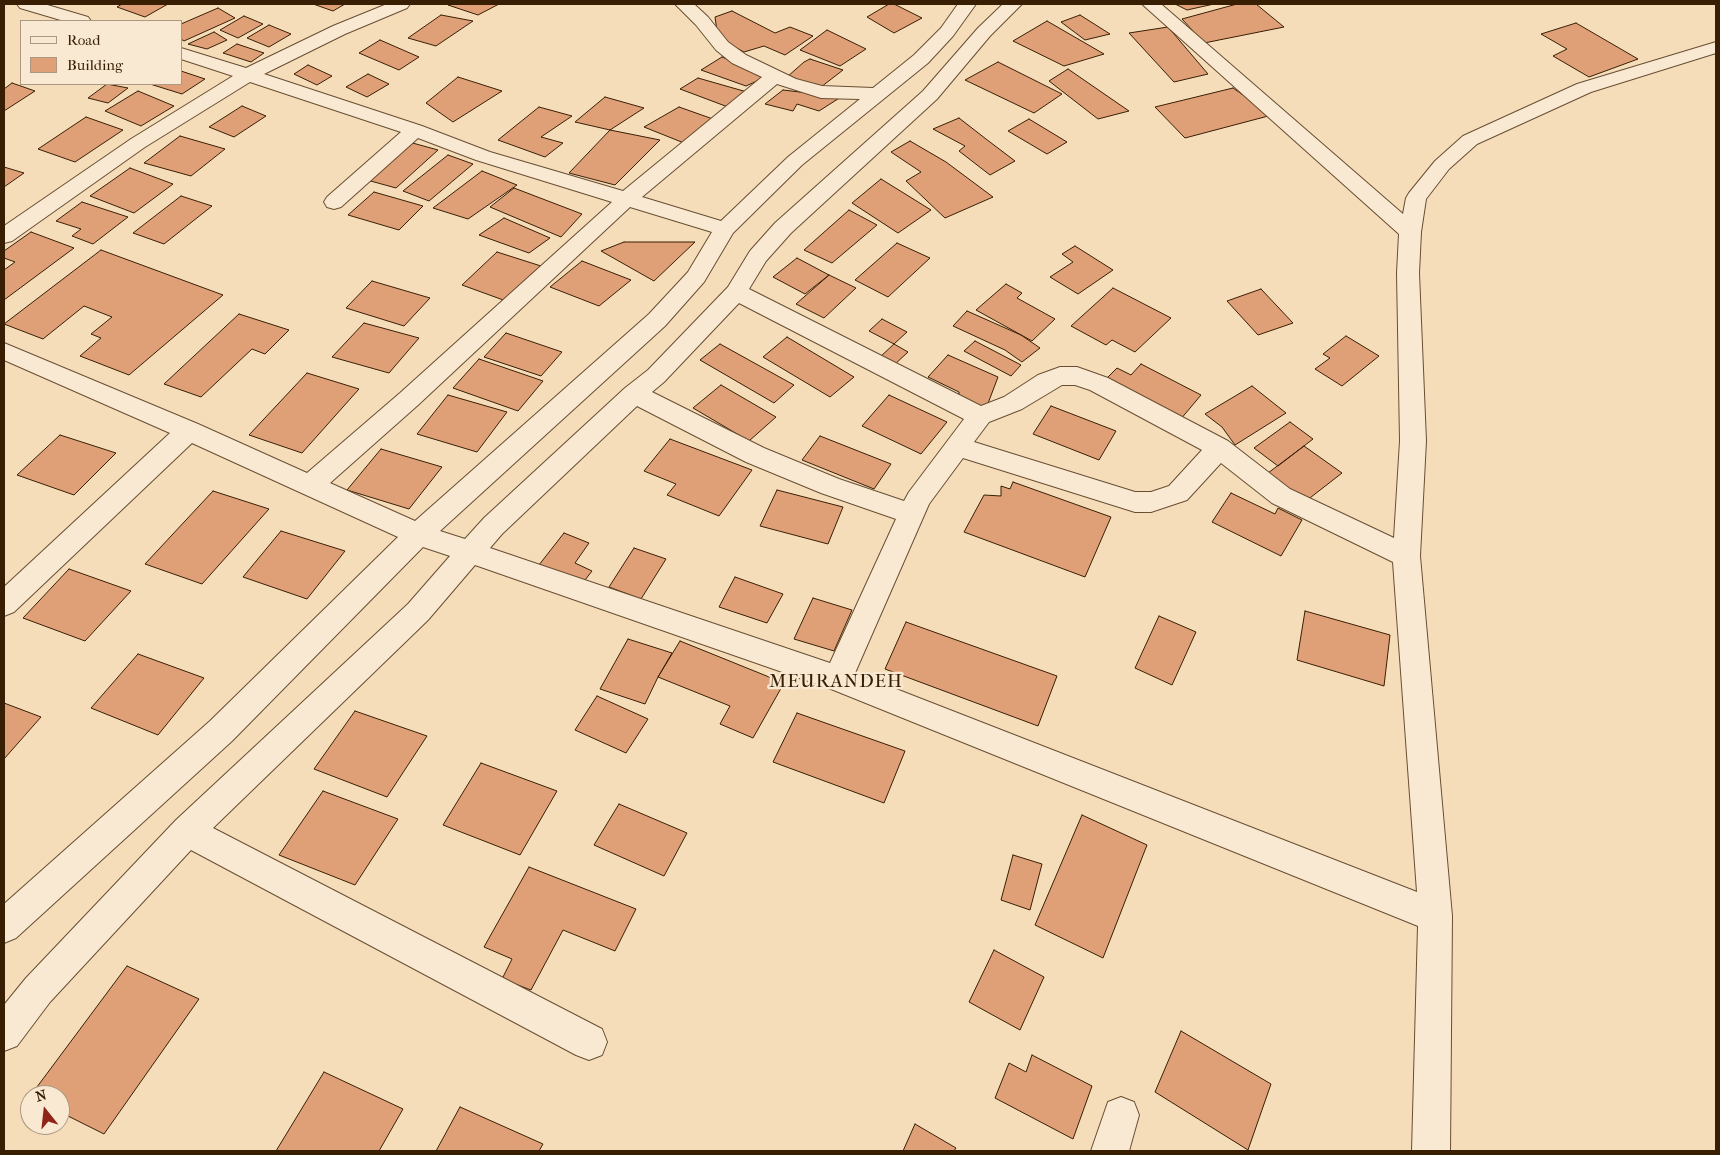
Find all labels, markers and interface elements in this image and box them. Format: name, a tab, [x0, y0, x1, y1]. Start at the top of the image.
legend	[20, 20, 182, 85]
text: Road	[67, 31, 100, 49]
text: Building	[67, 56, 123, 74]
district label: MEURANDEH	[768, 671, 904, 693]
north arrow	[20, 1085, 70, 1135]
text: N	[34, 1086, 48, 1106]

